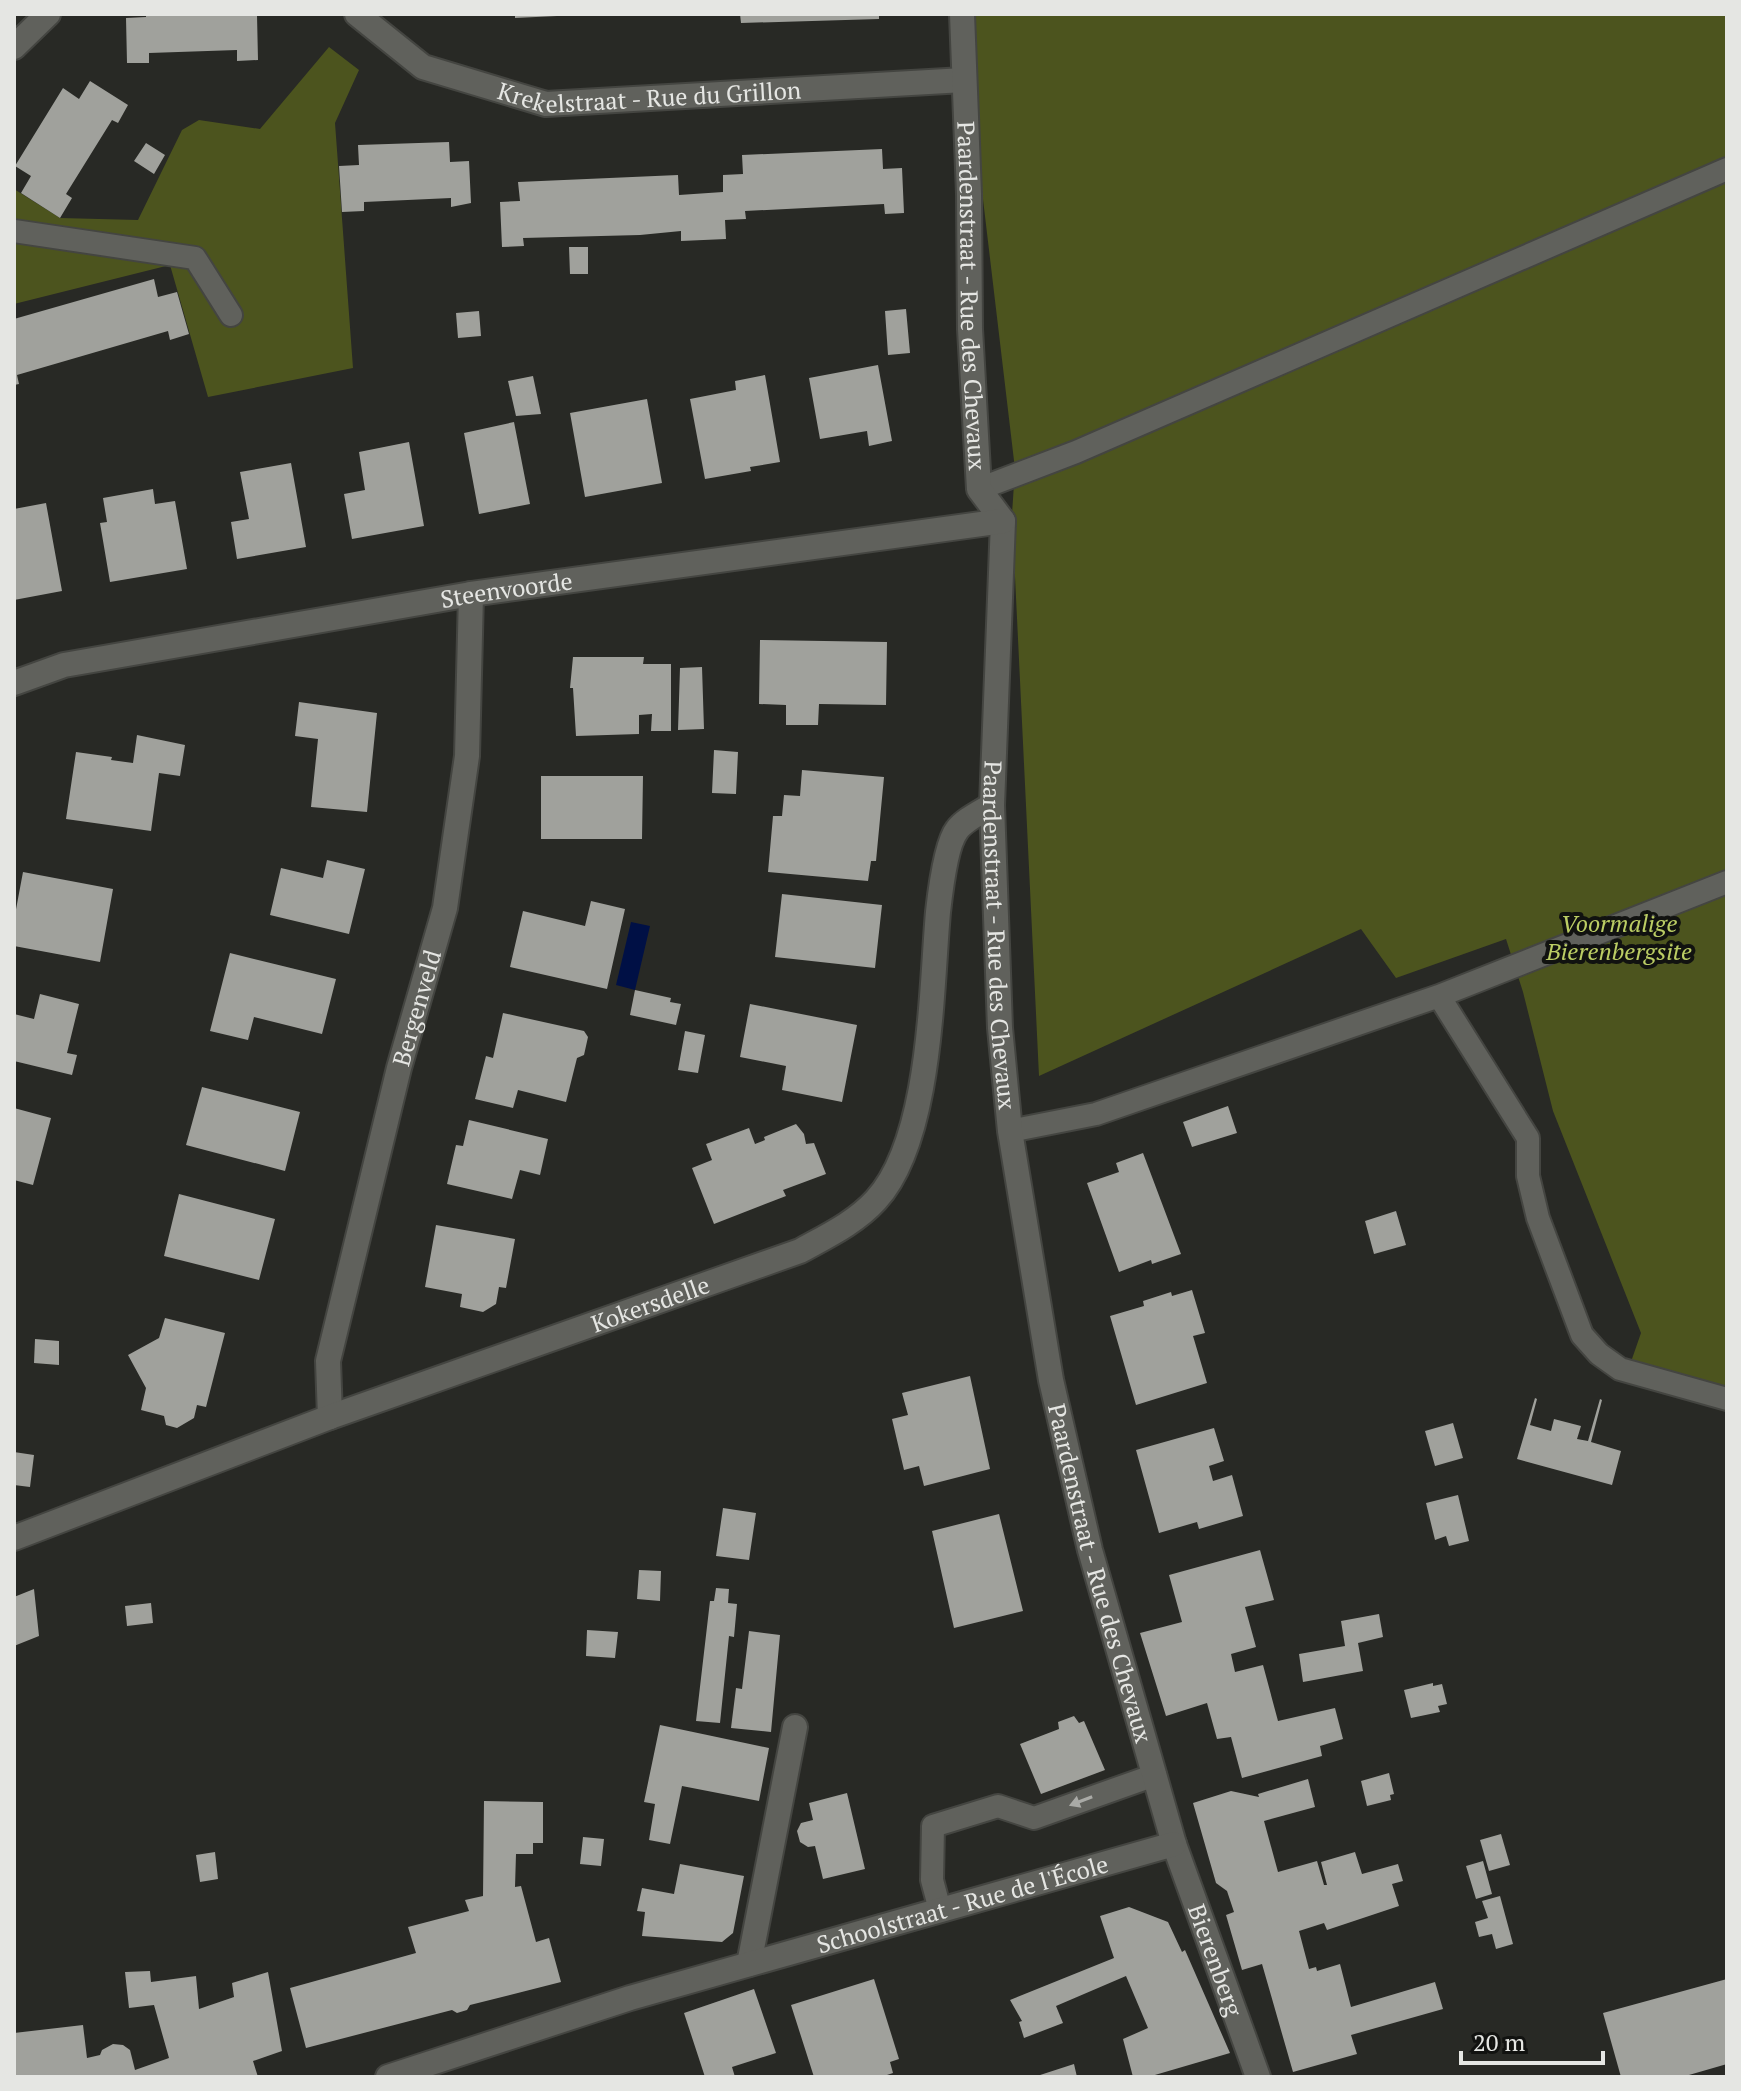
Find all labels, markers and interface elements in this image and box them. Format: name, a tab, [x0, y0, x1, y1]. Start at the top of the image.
street label: Krekelstraat - Rue du Grillon	[494, 73, 802, 120]
street label: Paardenstraat - Rue des Chevaux	[950, 121, 994, 472]
street label: Steenvoorde	[438, 564, 575, 615]
street label: Paardenstraat - Rue des Chevaux	[976, 760, 1024, 1112]
park label: Voormalige Bierenbergsite	[1545, 907, 1692, 967]
street label: Bergenveld	[384, 946, 448, 1070]
street label: Kokersdelle	[587, 1268, 714, 1340]
street label: Paardenstraat - Rue des Chevaux	[1041, 1400, 1160, 1747]
one-way arrow	[1069, 1795, 1093, 1808]
street label: Schoolstraat - Rue de l'École	[813, 1847, 1112, 1960]
street label: Bierenberg	[1181, 1900, 1251, 2021]
scale bar	[1461, 2015, 1603, 2065]
text: 20 m	[1473, 2026, 1525, 2058]

